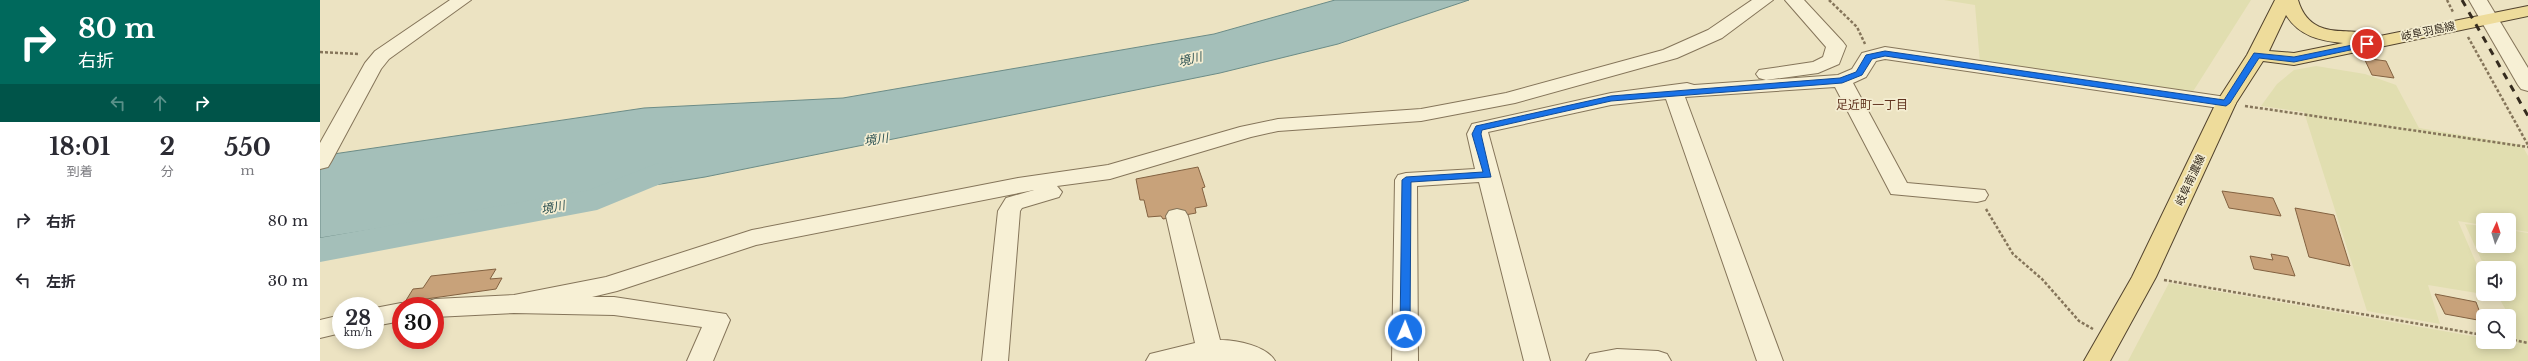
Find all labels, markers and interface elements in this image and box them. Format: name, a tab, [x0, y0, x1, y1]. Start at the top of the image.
text: 80 m	[78, 11, 155, 46]
icon: right	[12, 16, 64, 68]
street label: 岐阜羽島線	[2400, 18, 2456, 44]
pin	[2350, 27, 2384, 61]
icon: arrive	[2356, 33, 2378, 55]
water label: 境川	[1177, 48, 1205, 69]
text: 右折	[78, 50, 114, 72]
icon: left	[107, 92, 129, 114]
icon: ahead	[149, 92, 171, 114]
icon: right	[191, 92, 213, 114]
district label: 足近町一丁目	[1836, 97, 1908, 112]
water label: 境川	[863, 130, 891, 148]
text: 18:01	[49, 132, 110, 161]
text: 2	[159, 132, 175, 161]
text: 550	[224, 133, 271, 162]
street label: 岐阜南濃線	[2172, 152, 2208, 208]
text: m	[241, 162, 254, 179]
text: 到着	[67, 163, 93, 180]
text: 分	[161, 163, 174, 180]
water label: 境川	[540, 197, 568, 217]
icon: right	[12, 209, 34, 231]
text: 80 m	[268, 211, 308, 230]
text: 右折	[46, 212, 76, 231]
north arrow	[2476, 213, 2516, 253]
map controls	[2476, 213, 2516, 349]
button: sound	[2476, 261, 2516, 301]
icon: left	[12, 269, 34, 291]
text: 30 m	[268, 271, 308, 290]
text: 左折	[46, 272, 76, 291]
speed limit sign: 30	[392, 297, 444, 349]
text: 28	[345, 306, 371, 330]
button: search	[2476, 309, 2516, 349]
position arrow	[1384, 310, 1426, 352]
text: km/h	[344, 326, 372, 339]

